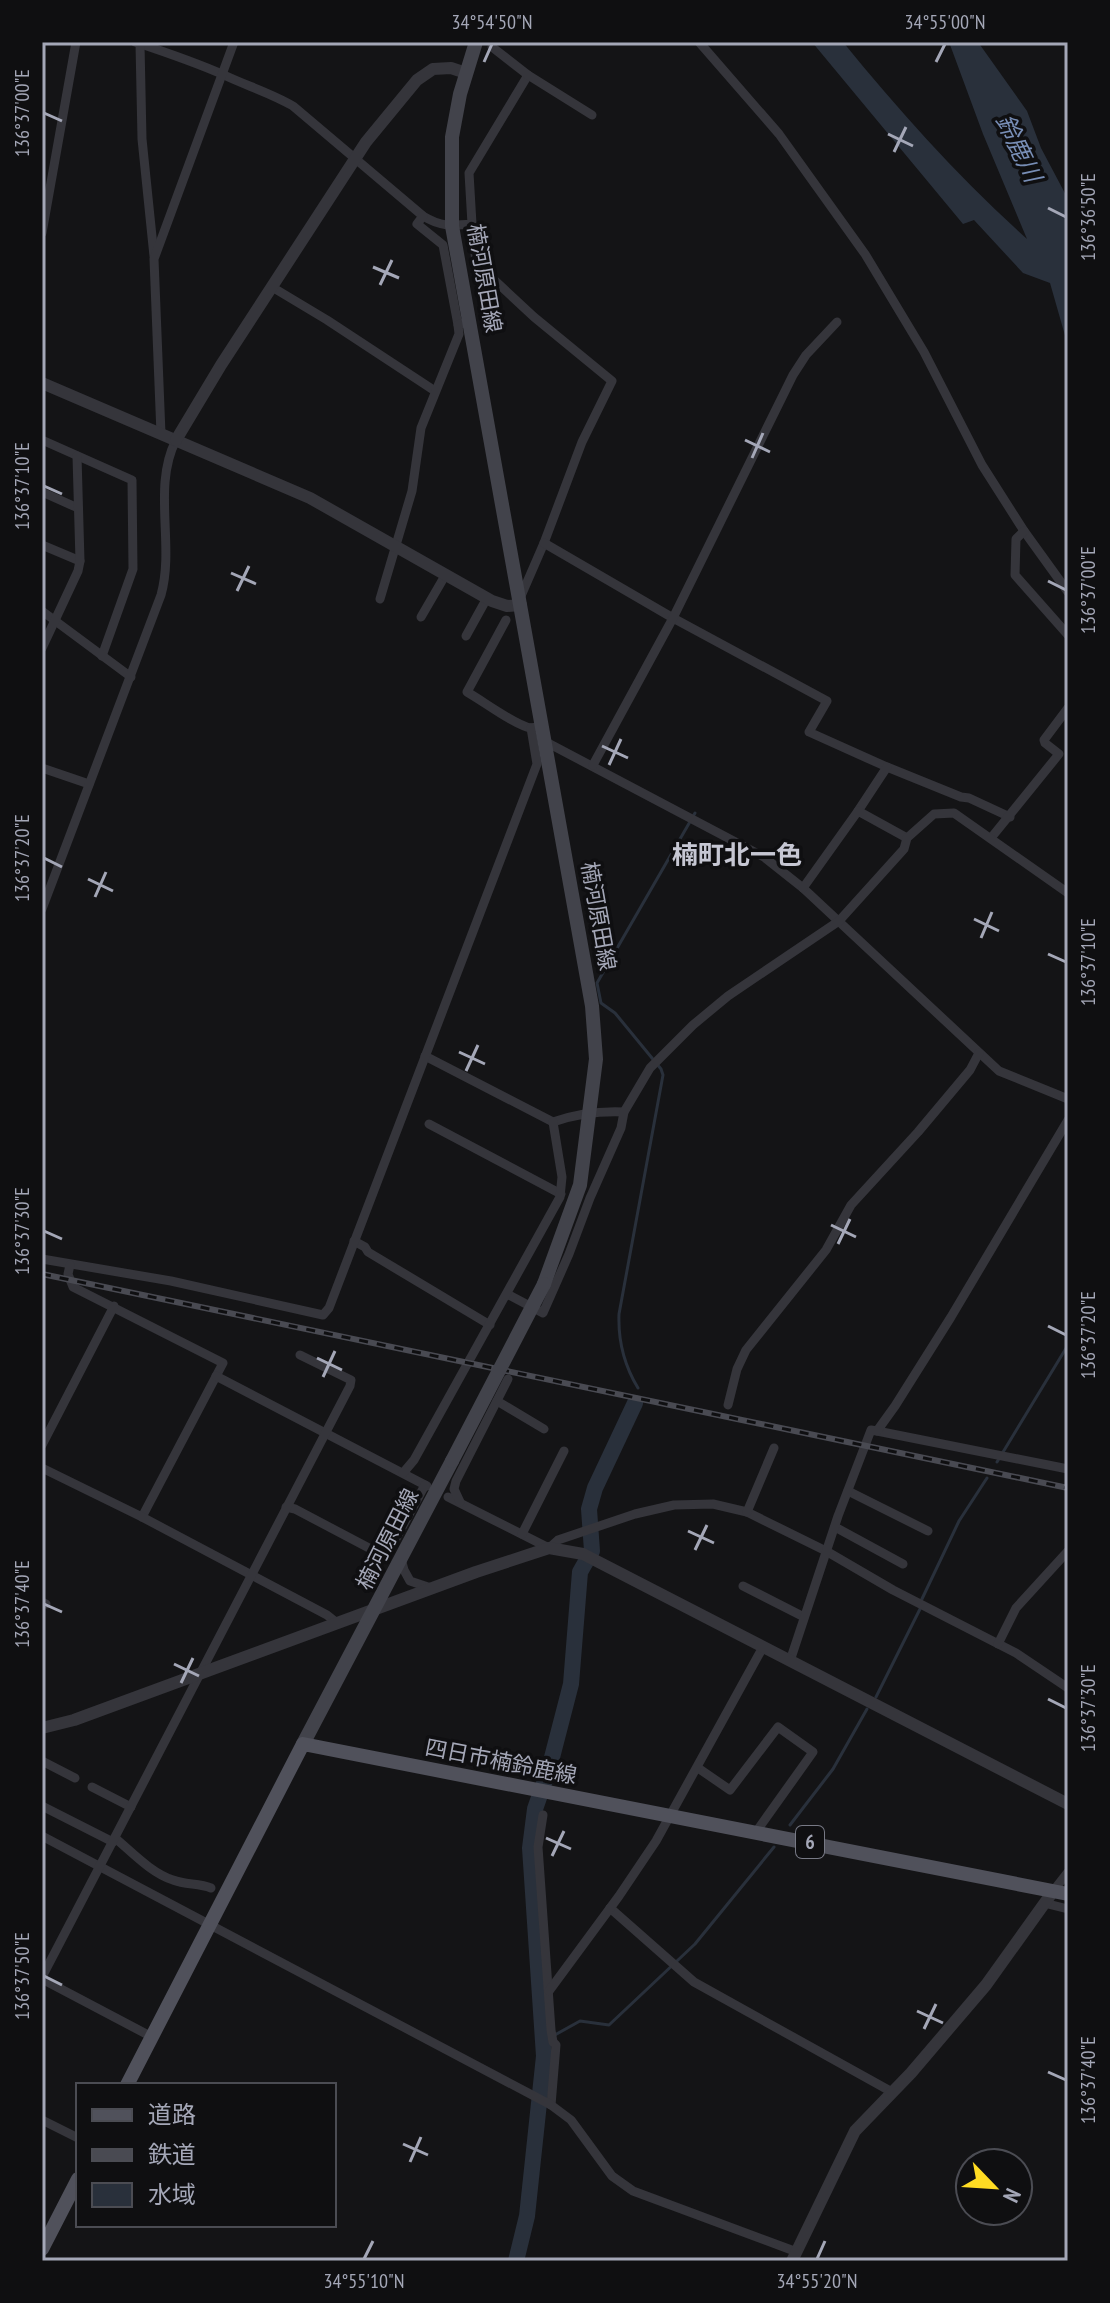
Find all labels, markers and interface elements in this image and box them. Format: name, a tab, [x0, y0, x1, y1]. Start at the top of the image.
text: 34°54'50"N	[452, 9, 532, 35]
text: 34°55'00"N	[905, 9, 985, 35]
text: 136°37'00"E	[9, 69, 35, 157]
water label: 鈴鹿川	[989, 109, 1050, 190]
text: 136°36'50"E	[1075, 173, 1101, 261]
street label: 楠河原田線	[462, 221, 508, 335]
text: 136°37'10"E	[9, 442, 35, 530]
text: 136°37'00"E	[1075, 546, 1101, 634]
text: 136°37'20"E	[9, 814, 35, 902]
district label: 楠町北一色	[672, 838, 802, 871]
street label: 楠河原田線	[576, 859, 622, 973]
text: 136°37'10"E	[1075, 918, 1101, 1006]
text: 136°37'30"E	[9, 1187, 35, 1275]
text: 136°37'20"E	[1075, 1291, 1101, 1379]
street label: 楠河原田線	[350, 1484, 424, 1594]
text: 136°37'40"E	[9, 1560, 35, 1648]
text: 136°37'30"E	[1075, 1664, 1101, 1752]
street label: 四日市楠鈴鹿線	[423, 1733, 579, 1789]
road number: 6	[796, 1826, 824, 1858]
text: 136°37'50"E	[9, 1932, 35, 2020]
text: 136°37'40"E	[1075, 2036, 1101, 2124]
legend	[76, 2083, 336, 2227]
text: 道路	[148, 2099, 196, 2130]
text: 鉄道	[148, 2139, 196, 2170]
north arrow	[954, 2147, 1034, 2227]
text: 水域	[148, 2179, 196, 2210]
text: N	[997, 2184, 1027, 2207]
text: 34°55'10"N	[324, 2268, 404, 2294]
text: 34°55'20"N	[777, 2268, 857, 2294]

